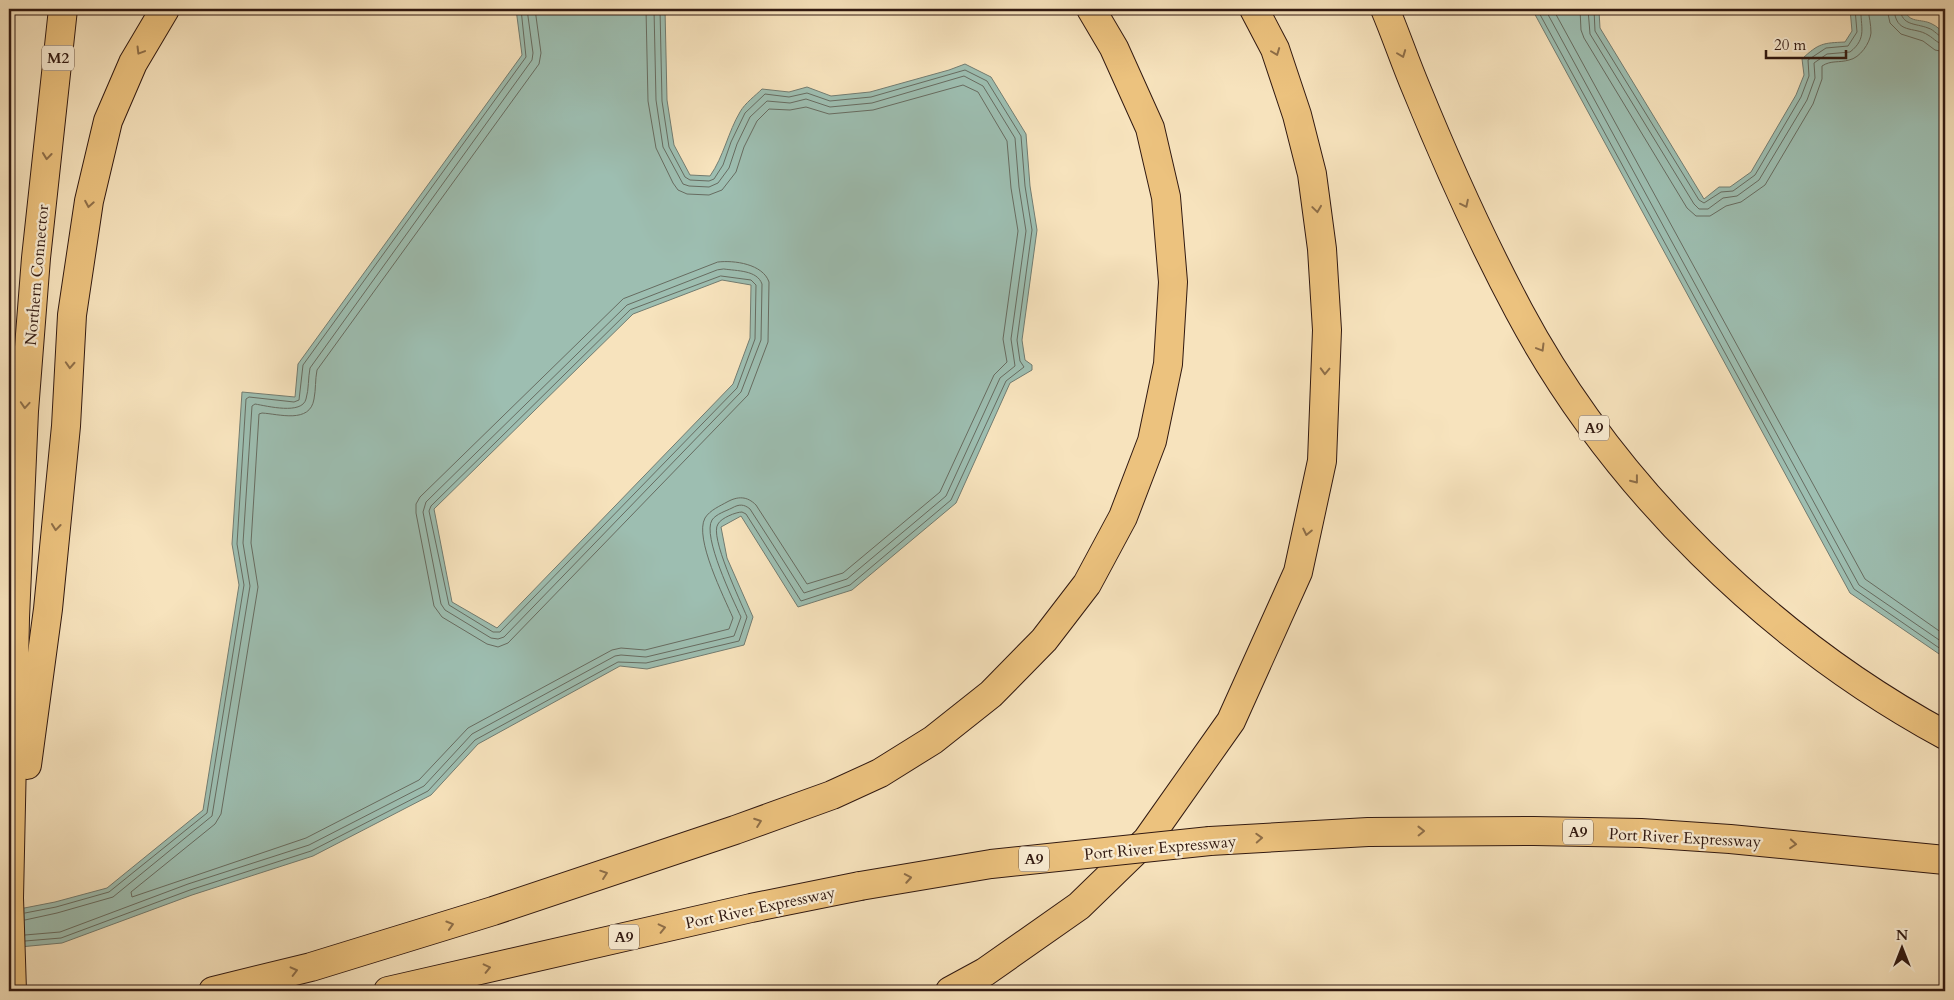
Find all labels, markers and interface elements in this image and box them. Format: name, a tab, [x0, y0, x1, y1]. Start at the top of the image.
scale bar	[1766, 28, 1846, 60]
text: 20 m	[1774, 35, 1806, 55]
one-way arrow	[137, 45, 147, 54]
road number: M2	[42, 46, 74, 70]
one-way arrow	[1270, 48, 1280, 56]
one-way arrow	[1396, 49, 1407, 58]
one-way arrow	[42, 153, 53, 161]
one-way arrow	[84, 199, 94, 208]
one-way arrow	[1459, 199, 1470, 208]
street label: Northern Connector	[20, 203, 54, 347]
one-way arrow	[1311, 205, 1322, 213]
one-way arrow	[1534, 342, 1544, 351]
one-way arrow	[64, 361, 75, 369]
one-way arrow	[1320, 367, 1331, 375]
one-way arrow	[19, 402, 30, 410]
road number: A9	[1579, 416, 1609, 440]
one-way arrow	[1629, 474, 1637, 483]
one-way arrow	[51, 523, 62, 531]
one-way arrow	[1302, 527, 1313, 536]
one-way arrow	[753, 817, 762, 827]
road number: A9	[1563, 820, 1593, 844]
street label: Port River Expressway	[1608, 823, 1762, 853]
one-way arrow	[1417, 826, 1425, 837]
street label: Port River Expressway	[1083, 830, 1238, 866]
one-way arrow	[1255, 833, 1263, 844]
one-way arrow	[1789, 839, 1797, 850]
road number: A9	[1019, 846, 1049, 872]
one-way arrow	[599, 870, 608, 880]
one-way arrow	[904, 873, 912, 883]
street label: Port River Expressway	[683, 881, 838, 935]
one-way arrow	[445, 920, 453, 930]
north arrow	[1876, 922, 1926, 972]
one-way arrow	[658, 923, 667, 934]
road number: A9	[609, 924, 639, 950]
text: N	[1896, 926, 1908, 945]
one-way arrow	[482, 963, 491, 974]
one-way arrow	[289, 966, 298, 977]

